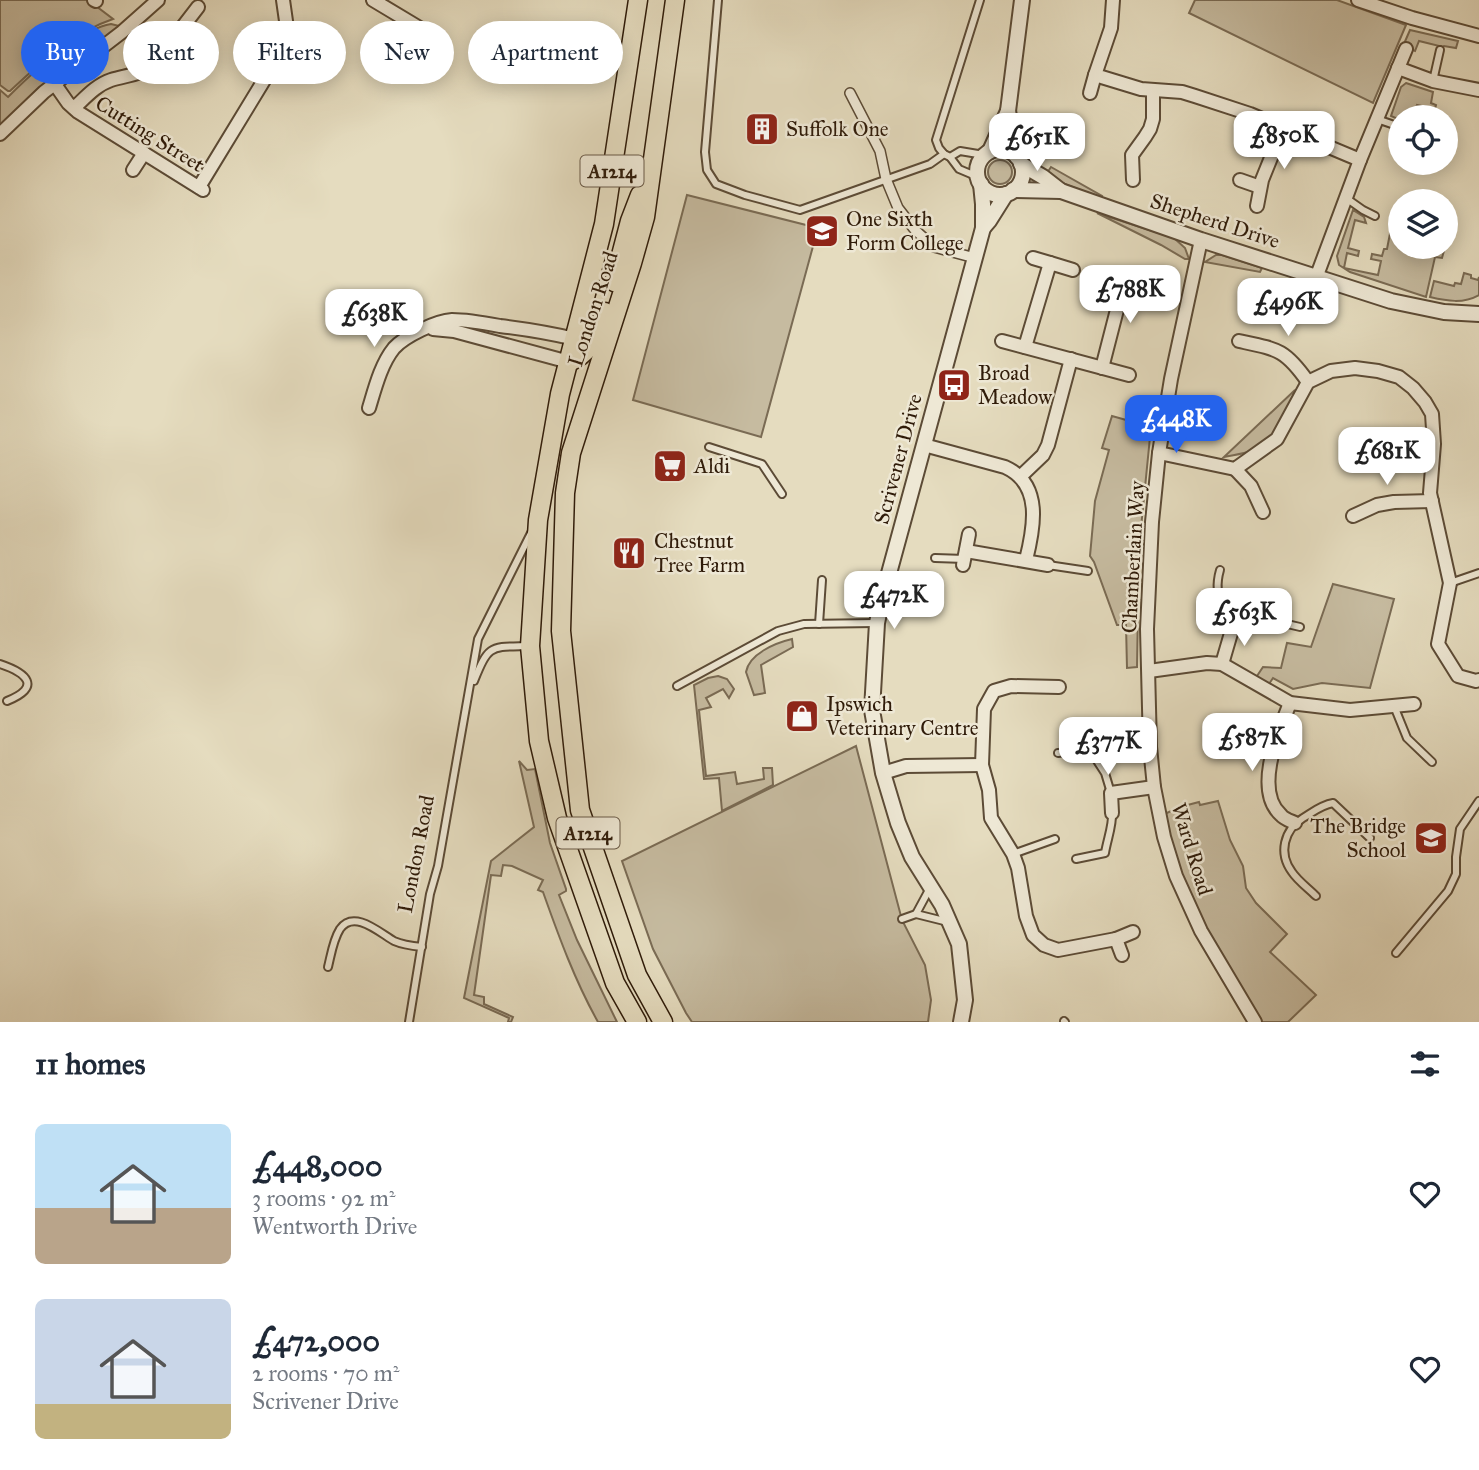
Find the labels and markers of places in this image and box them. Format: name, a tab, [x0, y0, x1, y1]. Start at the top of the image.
building icon: Suffolk One	[743, 110, 781, 148]
pin: £850K	[1235, 111, 1333, 171]
pin: £651K	[988, 114, 1086, 173]
place label: Suffolk One	[786, 116, 889, 142]
place label: One Sixth Form College	[846, 206, 964, 256]
school or university icon: One Sixth Form College	[803, 212, 841, 250]
pin: £788K	[1081, 266, 1179, 325]
pin: £496K	[1239, 278, 1337, 338]
pin: £638K	[325, 290, 423, 349]
place label: Broad Meadow	[978, 360, 1052, 410]
bus stop icon: Broad Meadow	[935, 366, 973, 404]
pin: £448K	[1127, 396, 1225, 455]
pin: £681K	[1338, 428, 1436, 487]
supermarket icon: Aldi	[651, 447, 689, 485]
place label: Aldi	[693, 453, 730, 479]
place label: Chestnut Tree Farm	[654, 528, 746, 578]
restaurant icon: Chestnut Tree Farm	[610, 534, 648, 572]
pin: £472K	[845, 572, 943, 631]
pin: £563K	[1195, 588, 1293, 648]
place label: Ipswich Veterinary Centre	[825, 691, 979, 741]
shop icon: Ipswich Veterinary Centre	[783, 697, 821, 735]
pin: £587K	[1203, 714, 1301, 773]
pin: £377K	[1059, 718, 1157, 777]
place label: The Bridge School	[1310, 813, 1406, 863]
school or university icon: The Bridge School	[1412, 819, 1450, 857]

